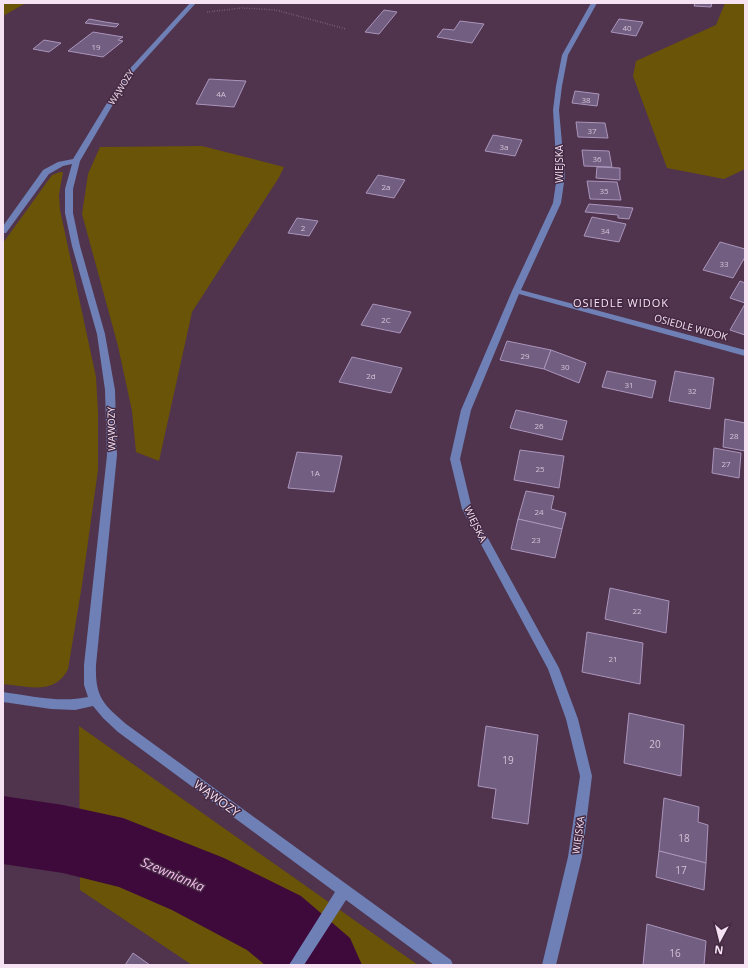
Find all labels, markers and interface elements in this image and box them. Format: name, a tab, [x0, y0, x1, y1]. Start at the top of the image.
house number: 40	[622, 22, 632, 33]
house number: 19	[91, 41, 101, 52]
street label: WĄWOZY	[105, 66, 137, 107]
house number: 4A	[216, 88, 227, 99]
house number: 38	[581, 94, 591, 105]
house number: 37	[587, 125, 597, 136]
house number: 3a	[499, 141, 509, 152]
street label: WIEJSKA	[552, 144, 566, 183]
house number: 36	[592, 153, 602, 164]
house number: 2a	[381, 181, 391, 192]
house number: 35	[599, 185, 609, 196]
house number: 2	[301, 222, 306, 233]
house number: 34	[600, 225, 610, 236]
house number: 33	[719, 258, 729, 269]
district label: OSIEDLE WIDOK	[573, 295, 669, 310]
street label: OSIEDLE WIDOK	[653, 310, 730, 344]
house number: 2C	[381, 314, 391, 325]
house number: 29	[520, 350, 530, 361]
house number: 30	[560, 361, 570, 372]
house number: 2d	[366, 370, 376, 381]
house number: 31	[624, 379, 634, 390]
house number: 32	[687, 385, 697, 396]
street label: WĄWOZY	[104, 407, 118, 451]
house number: 26	[534, 420, 544, 431]
house number: 28	[729, 430, 739, 441]
house number: 27	[721, 458, 731, 469]
house number: 25	[535, 463, 545, 474]
house number: 1A	[310, 467, 321, 478]
street label: WIEJSKA	[461, 504, 491, 545]
house number: 24	[534, 506, 544, 517]
house number: 23	[531, 534, 541, 545]
house number: 22	[632, 605, 642, 616]
house number: 21	[608, 653, 618, 664]
house number: 20	[649, 737, 661, 751]
house number: 19	[502, 753, 514, 767]
street label: WĄWOZY	[191, 776, 244, 821]
street label: WIEJSKA	[568, 814, 588, 855]
house number: 18	[678, 831, 690, 845]
water label: Szewnianka	[138, 853, 208, 896]
house number: 17	[675, 863, 687, 877]
north arrow	[700, 920, 740, 960]
text: N	[713, 942, 724, 958]
house number: 16	[669, 946, 681, 960]

